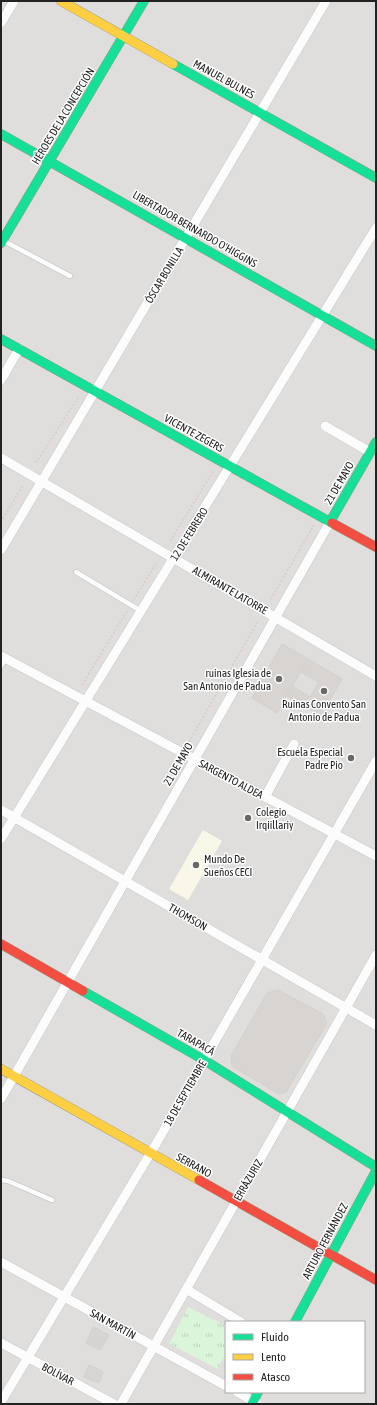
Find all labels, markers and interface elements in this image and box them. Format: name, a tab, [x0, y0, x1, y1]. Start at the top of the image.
street label: MANUEL BULNES	[191, 57, 257, 101]
street label: HÉROES DE LA CONCEPCIÓN	[29, 66, 97, 166]
street label: LIBERTADOR BERNARDO O'HIGGINS	[131, 188, 260, 270]
street label: ÓSCAR BONILLA	[143, 244, 186, 305]
street label: VICENTE ZEGERS	[162, 412, 226, 454]
street label: 21 DE MAYO	[322, 459, 356, 507]
street label: 12 DE FEBRERO	[168, 505, 210, 563]
street label: ALMIRANTE LATORRE	[191, 564, 270, 616]
place label: ruinas Iglesia de San Antonio de Padua	[183, 667, 271, 692]
marker: ruinas Iglesia de San Antonio de Padua	[274, 674, 284, 684]
marker: Ruinas Convento San Antonio de Padua	[319, 686, 329, 696]
place label: Ruinas Convento San Antonio de Padua	[282, 698, 366, 723]
street label: 21 DE MAYO	[161, 740, 195, 788]
place label: Escuela Especial Padre Pio	[277, 746, 343, 771]
marker: Escuela Especial Padre Pio	[346, 753, 356, 763]
street label: SARGENTO ALDEA	[197, 757, 266, 801]
place label: Colegio Irqiillariy	[256, 806, 294, 831]
marker: Colegio Irqiillariy	[243, 813, 253, 823]
place label: Mundo De Sueños CECI	[204, 853, 252, 878]
marker: Mundo De Sueños CECI	[191, 860, 201, 870]
street label: THOMSON	[167, 901, 209, 933]
street label: TARAPACÁ	[175, 1026, 217, 1058]
street label: 18 DE SEPTIEMBRE	[161, 1058, 209, 1128]
street label: SERRANO	[174, 1150, 214, 1180]
street label: ERRÁZURIZ	[231, 1157, 265, 1203]
street label: ARTURO FERNÁNDEZ	[300, 1201, 350, 1281]
street label: SAN MARTÍN	[88, 1307, 138, 1341]
legend	[225, 1321, 365, 1393]
text: Fluido	[261, 1330, 289, 1344]
text: Lento	[261, 1350, 286, 1364]
street label: BOLÍVAR	[40, 1361, 77, 1388]
text: Atasco	[261, 1370, 291, 1384]

